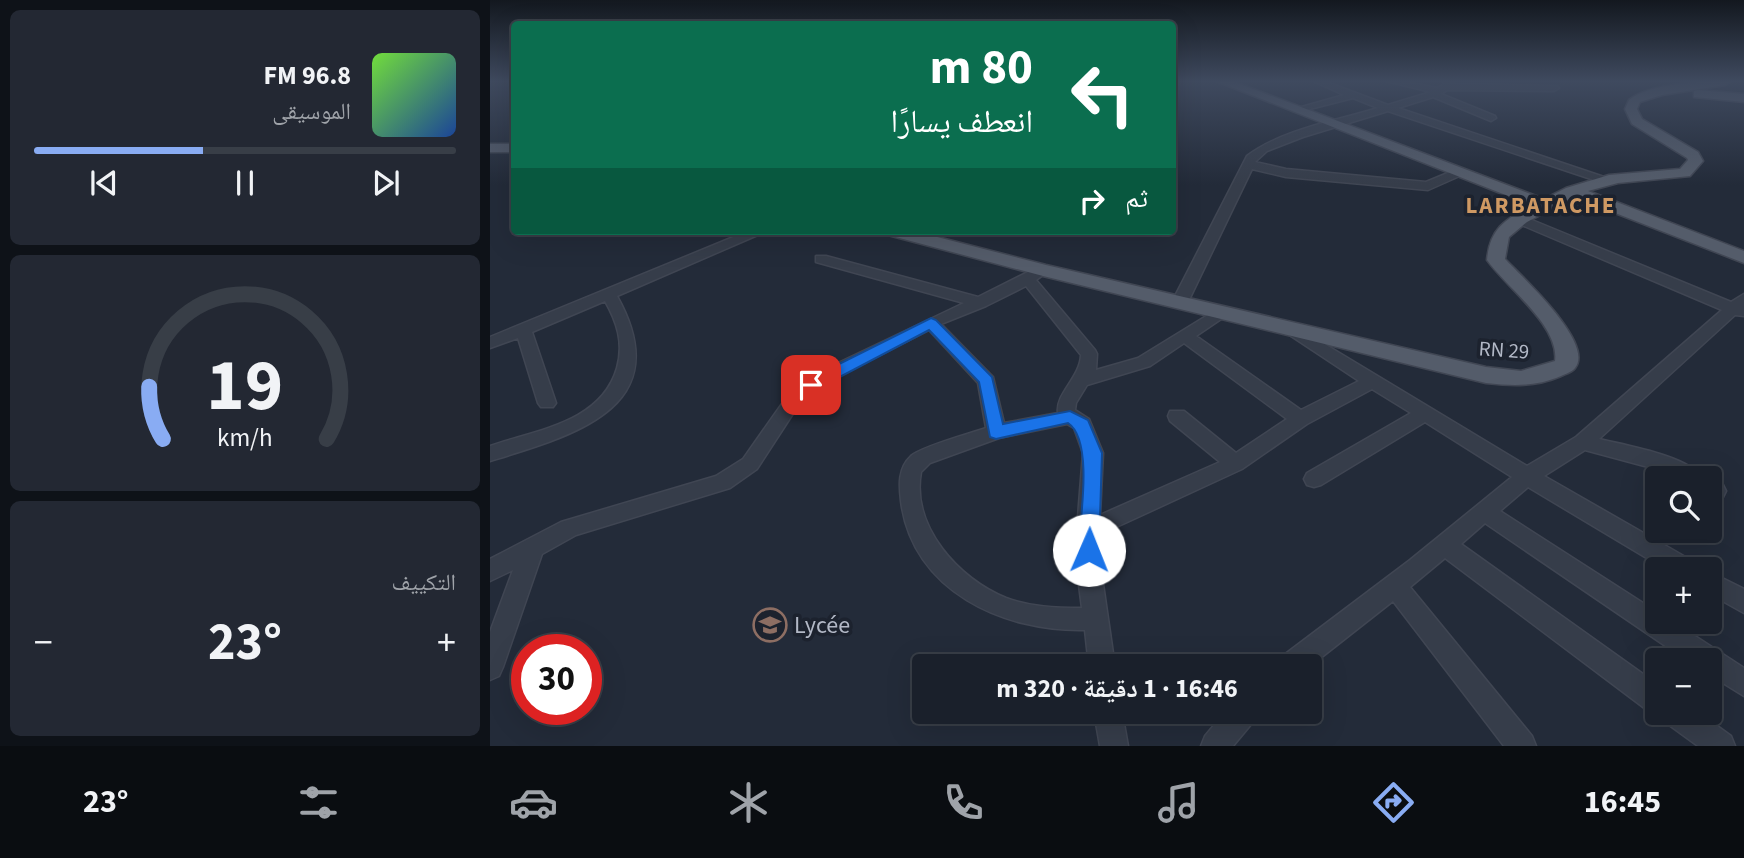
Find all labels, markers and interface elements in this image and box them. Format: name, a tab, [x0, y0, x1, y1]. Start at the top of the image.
text: 80 m	[929, 33, 1033, 103]
icon: left	[1057, 49, 1148, 140]
text: 96.8 FM	[263, 57, 351, 94]
text: الموسيقى	[272, 95, 351, 128]
text: انعطف يسارًا	[890, 99, 1033, 145]
icon: previous	[85, 164, 123, 202]
icon: pause	[226, 164, 264, 202]
icon: next	[367, 164, 405, 202]
text: ثم	[1125, 180, 1148, 217]
icon: right	[1073, 182, 1111, 220]
district label: LARBATACHE	[1466, 189, 1616, 222]
street label: RN 29	[1478, 333, 1530, 367]
text: 19	[207, 334, 283, 438]
pin	[781, 355, 841, 415]
icon: arrive	[792, 366, 830, 404]
text: km/h	[217, 420, 273, 456]
map controls	[1645, 466, 1722, 725]
button: search	[1645, 466, 1722, 543]
position arrow	[1052, 513, 1126, 587]
button: +	[1645, 557, 1722, 634]
text: التكييف	[391, 566, 456, 599]
text: 23°	[208, 606, 282, 680]
school or university icon: Lycée	[751, 606, 789, 644]
place label: Lycée	[794, 608, 850, 643]
text: −	[34, 616, 53, 670]
text: +	[437, 616, 456, 670]
speed limit sign: 30	[511, 634, 602, 725]
button: −	[1645, 648, 1722, 725]
text: 16:46 · 1 دقيقة · 320 m	[996, 670, 1238, 707]
icon: filters	[294, 778, 343, 827]
icon: car	[509, 778, 558, 827]
icon: climate	[724, 778, 773, 827]
icon: phone	[939, 778, 988, 827]
icon: music	[1154, 778, 1203, 827]
icon: directions	[1369, 778, 1418, 827]
text: 23°	[83, 779, 129, 825]
text: 16:45	[1584, 779, 1661, 825]

